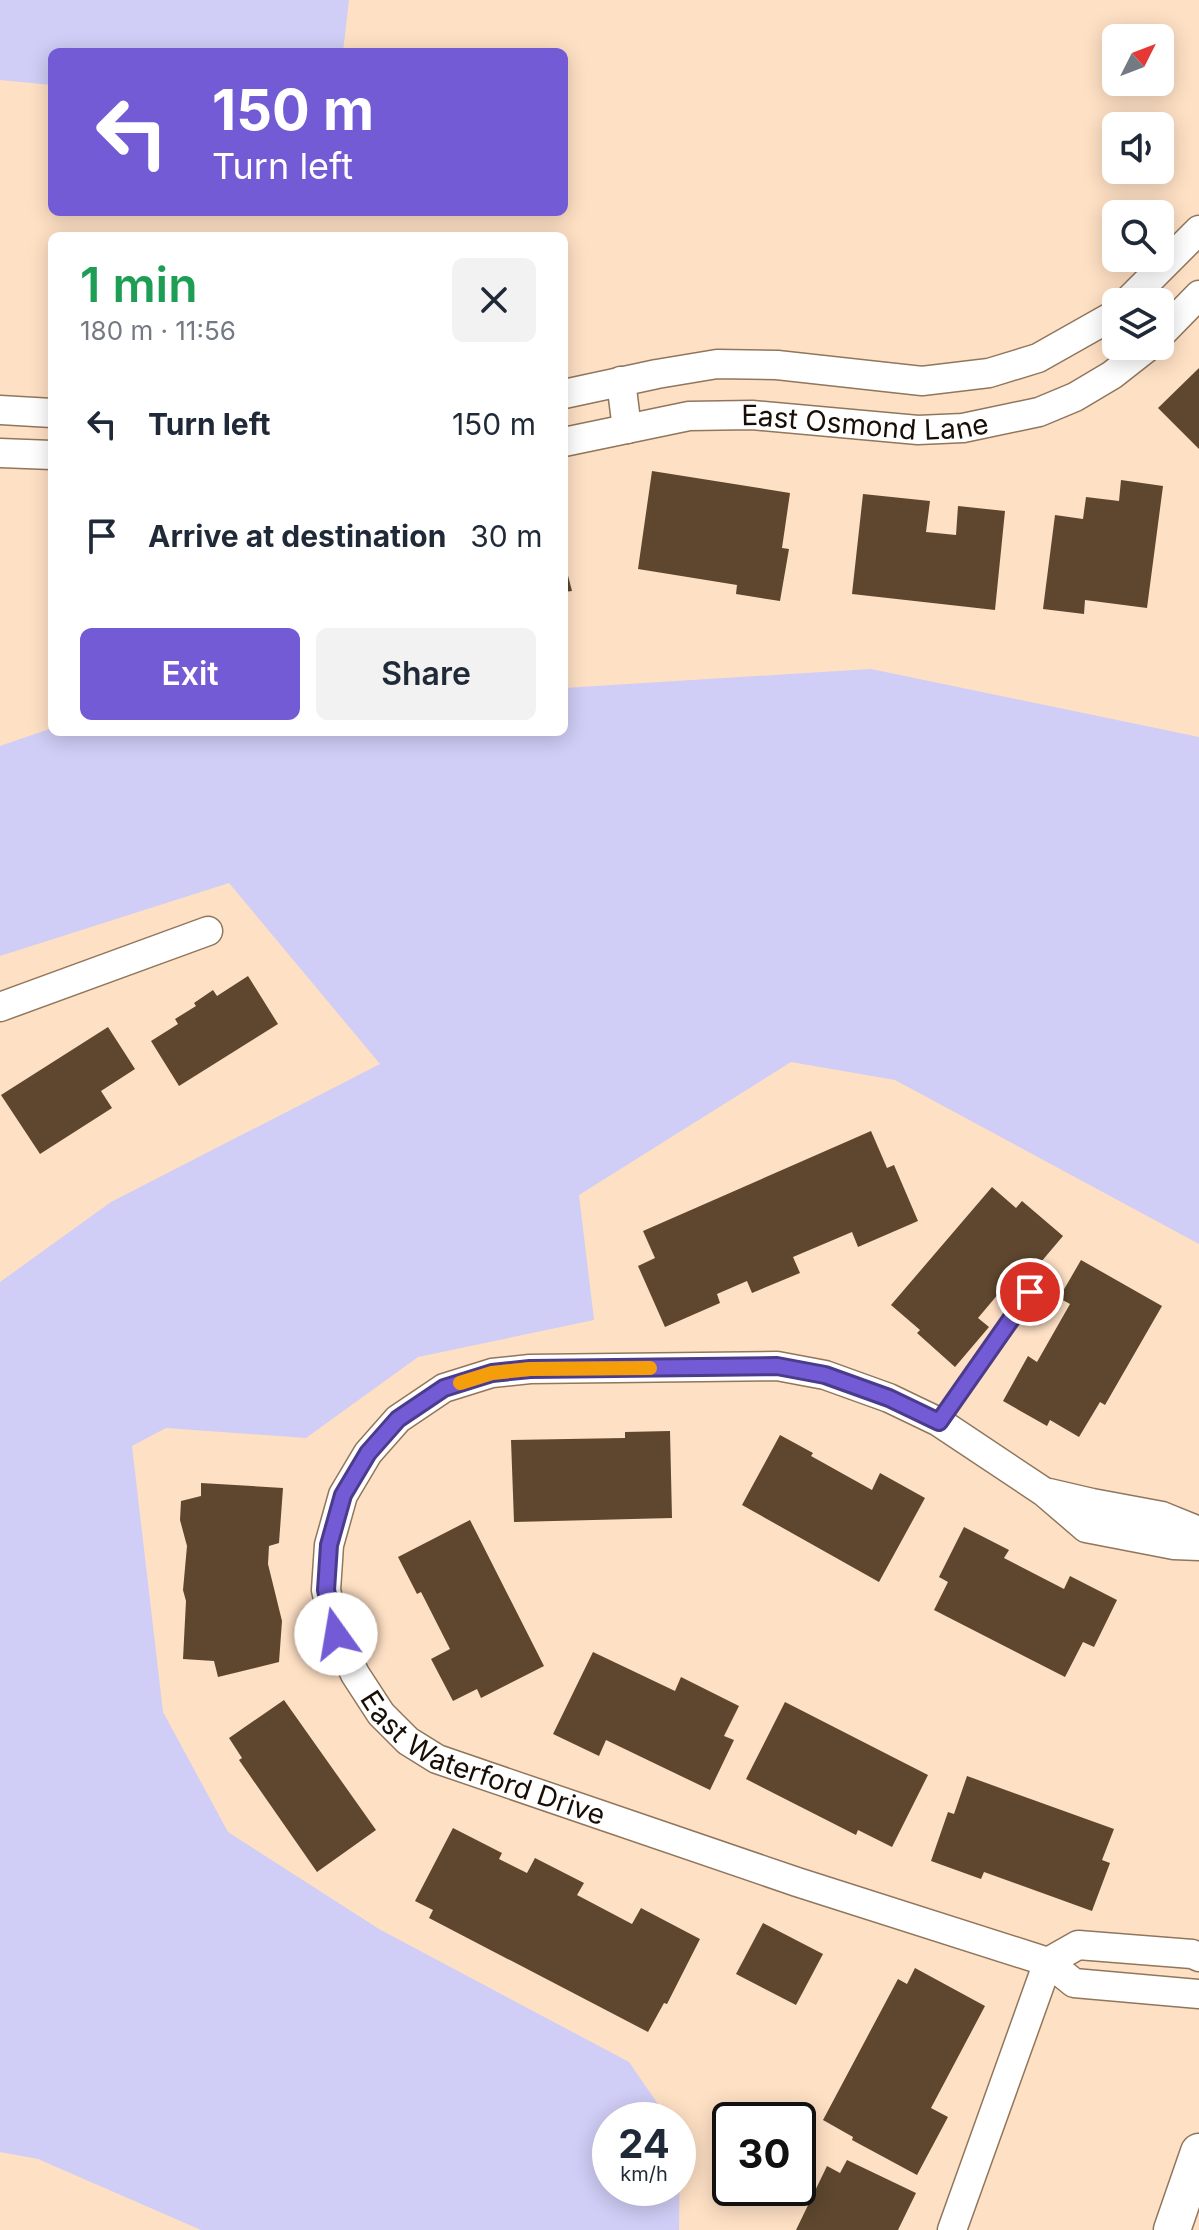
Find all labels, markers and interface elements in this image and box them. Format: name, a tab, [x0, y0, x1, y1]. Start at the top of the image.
north arrow	[1102, 24, 1174, 96]
map controls	[1102, 24, 1174, 360]
text: 150 m	[212, 76, 374, 144]
icon: left	[80, 80, 184, 184]
button: sound	[1102, 112, 1174, 184]
text: Turn left	[212, 144, 353, 188]
button: search	[1102, 200, 1174, 272]
text: 1 min	[80, 255, 198, 314]
button: close	[452, 258, 536, 342]
button: layers	[1102, 288, 1174, 360]
text: 180 m · 11:56	[80, 315, 236, 346]
street label: East Osmond Lane	[741, 398, 992, 447]
icon: left	[80, 402, 124, 446]
text: Turn left	[148, 406, 270, 442]
text: 150 m	[452, 406, 536, 442]
icon: arrive	[80, 514, 124, 558]
text: Arrive at destination	[148, 518, 446, 554]
text: 30 m	[470, 518, 543, 554]
button: Exit	[80, 628, 300, 720]
button: Share	[316, 628, 536, 720]
pin	[996, 1258, 1064, 1326]
icon: arrive	[1008, 1270, 1052, 1314]
position arrow	[294, 1592, 378, 1676]
street label: East Waterford Drive	[353, 1684, 610, 1832]
speed limit sign: 30	[712, 2102, 816, 2206]
text: 24	[618, 2119, 670, 2168]
text: km/h	[620, 2162, 668, 2186]

